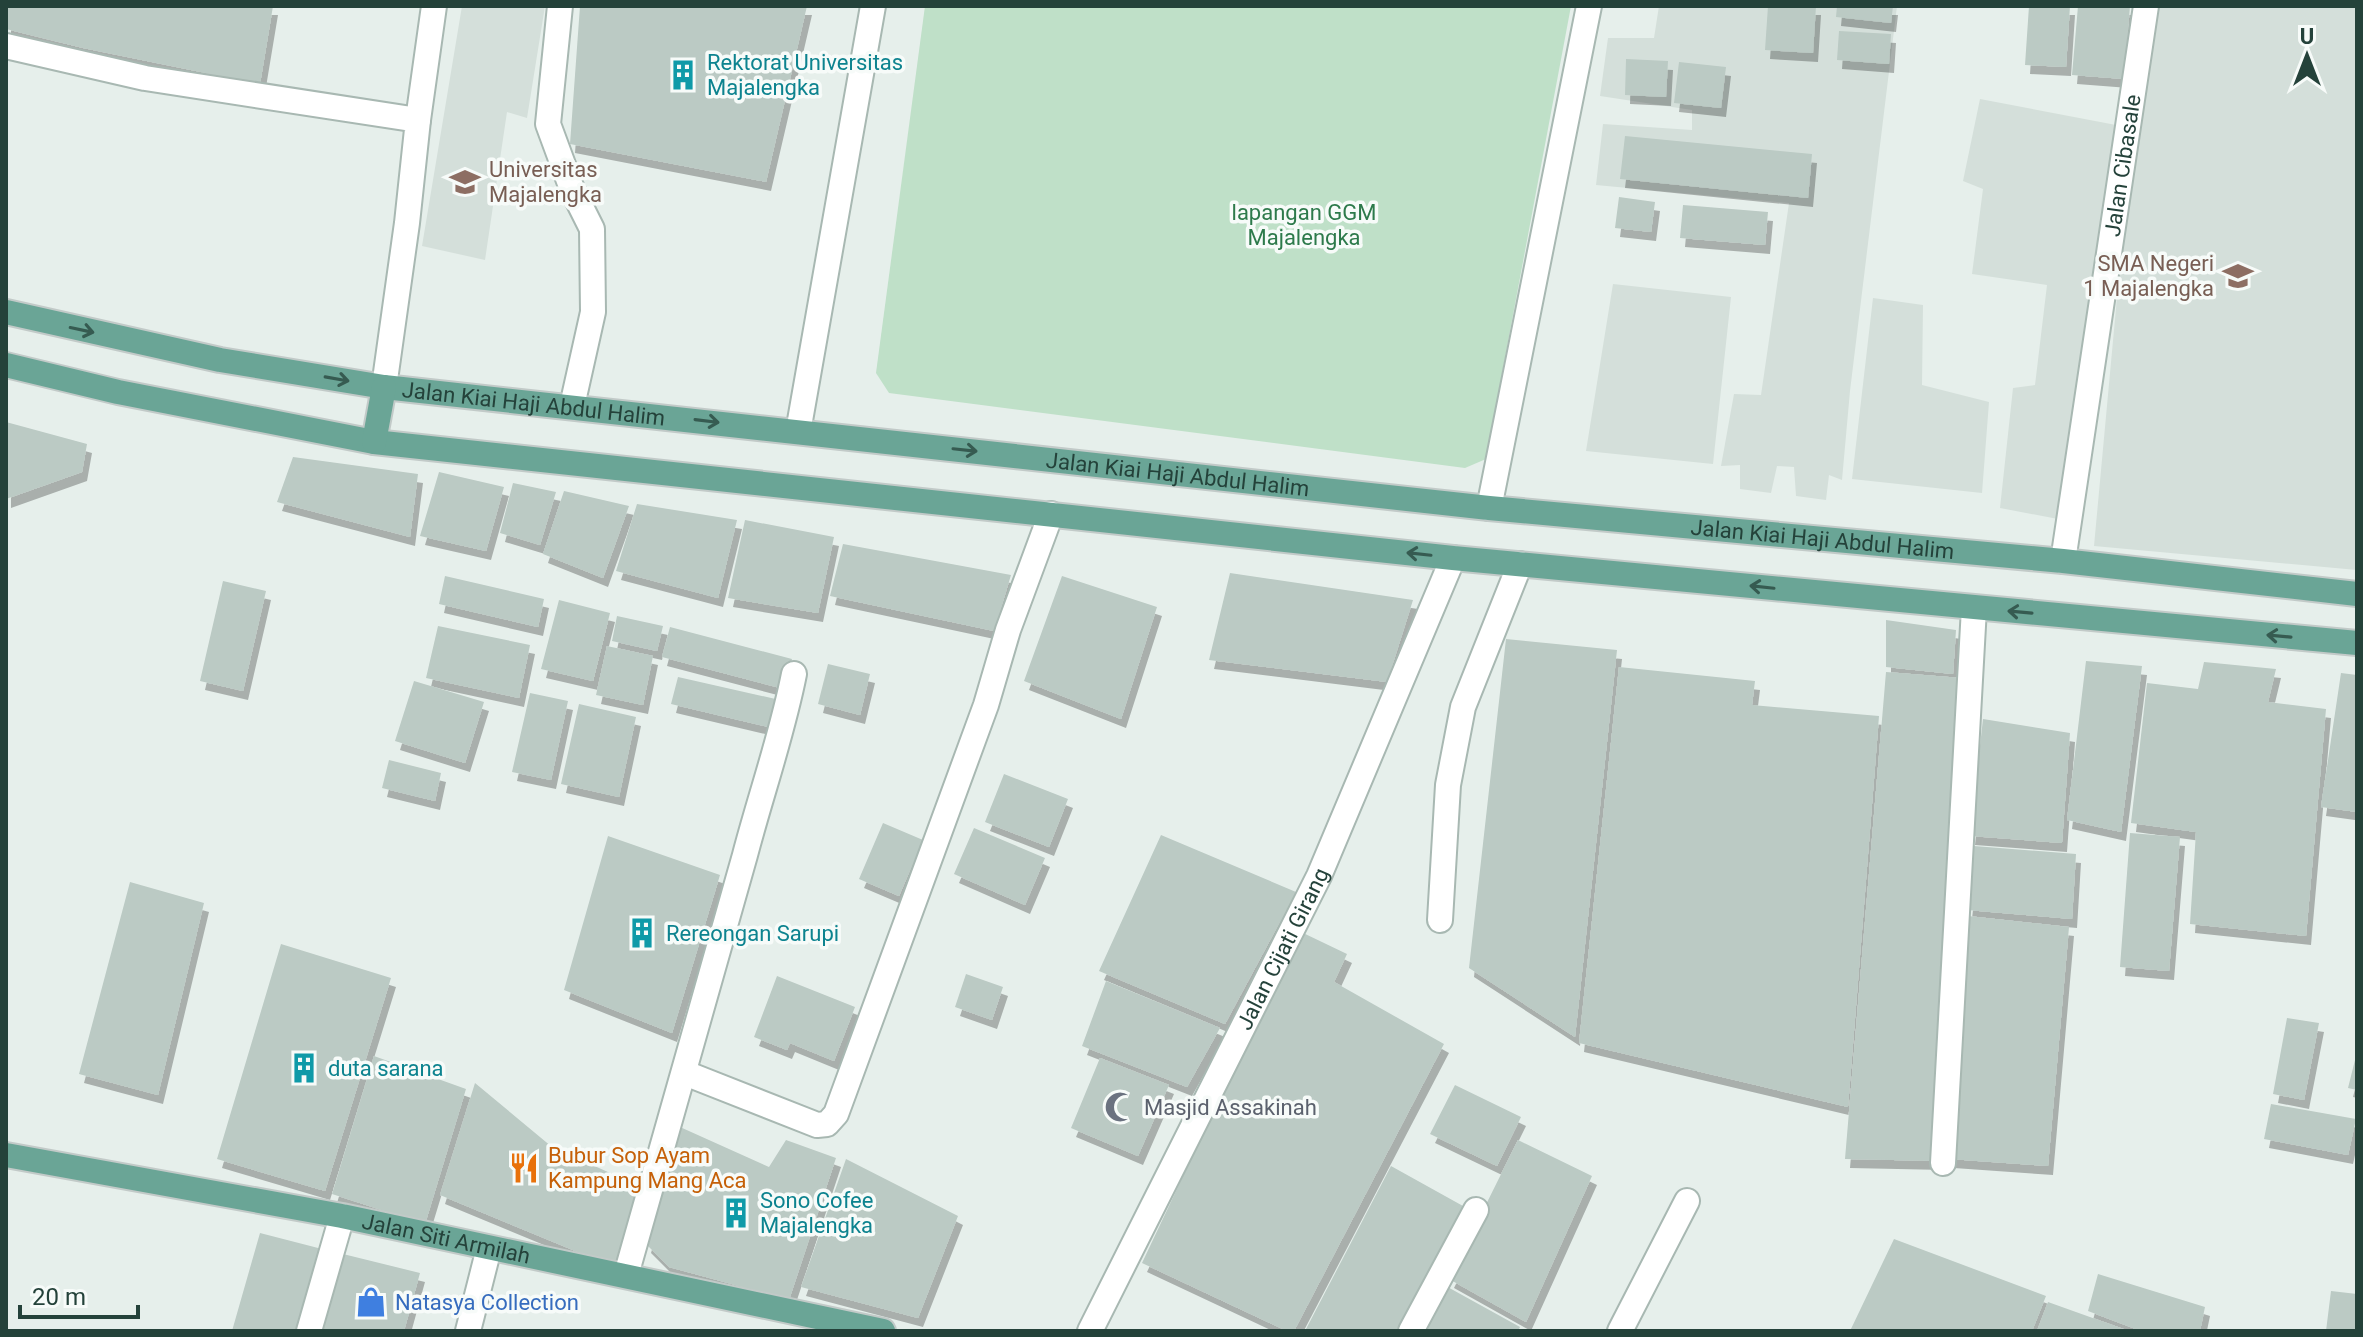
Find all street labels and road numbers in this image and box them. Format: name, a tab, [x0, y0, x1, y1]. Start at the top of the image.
street label: Jalan Cibasale	[2099, 93, 2145, 238]
street label: Jalan Kiai Haji Abdul Halim	[401, 377, 666, 430]
street label: Jalan Kiai Haji Abdul Halim	[1045, 447, 1311, 501]
street label: Jalan Kiai Haji Abdul Halim	[1690, 514, 1955, 563]
street label: Jalan Cijati Girang	[1231, 864, 1333, 1034]
street label: Jalan Siti Armilah	[360, 1208, 533, 1268]

